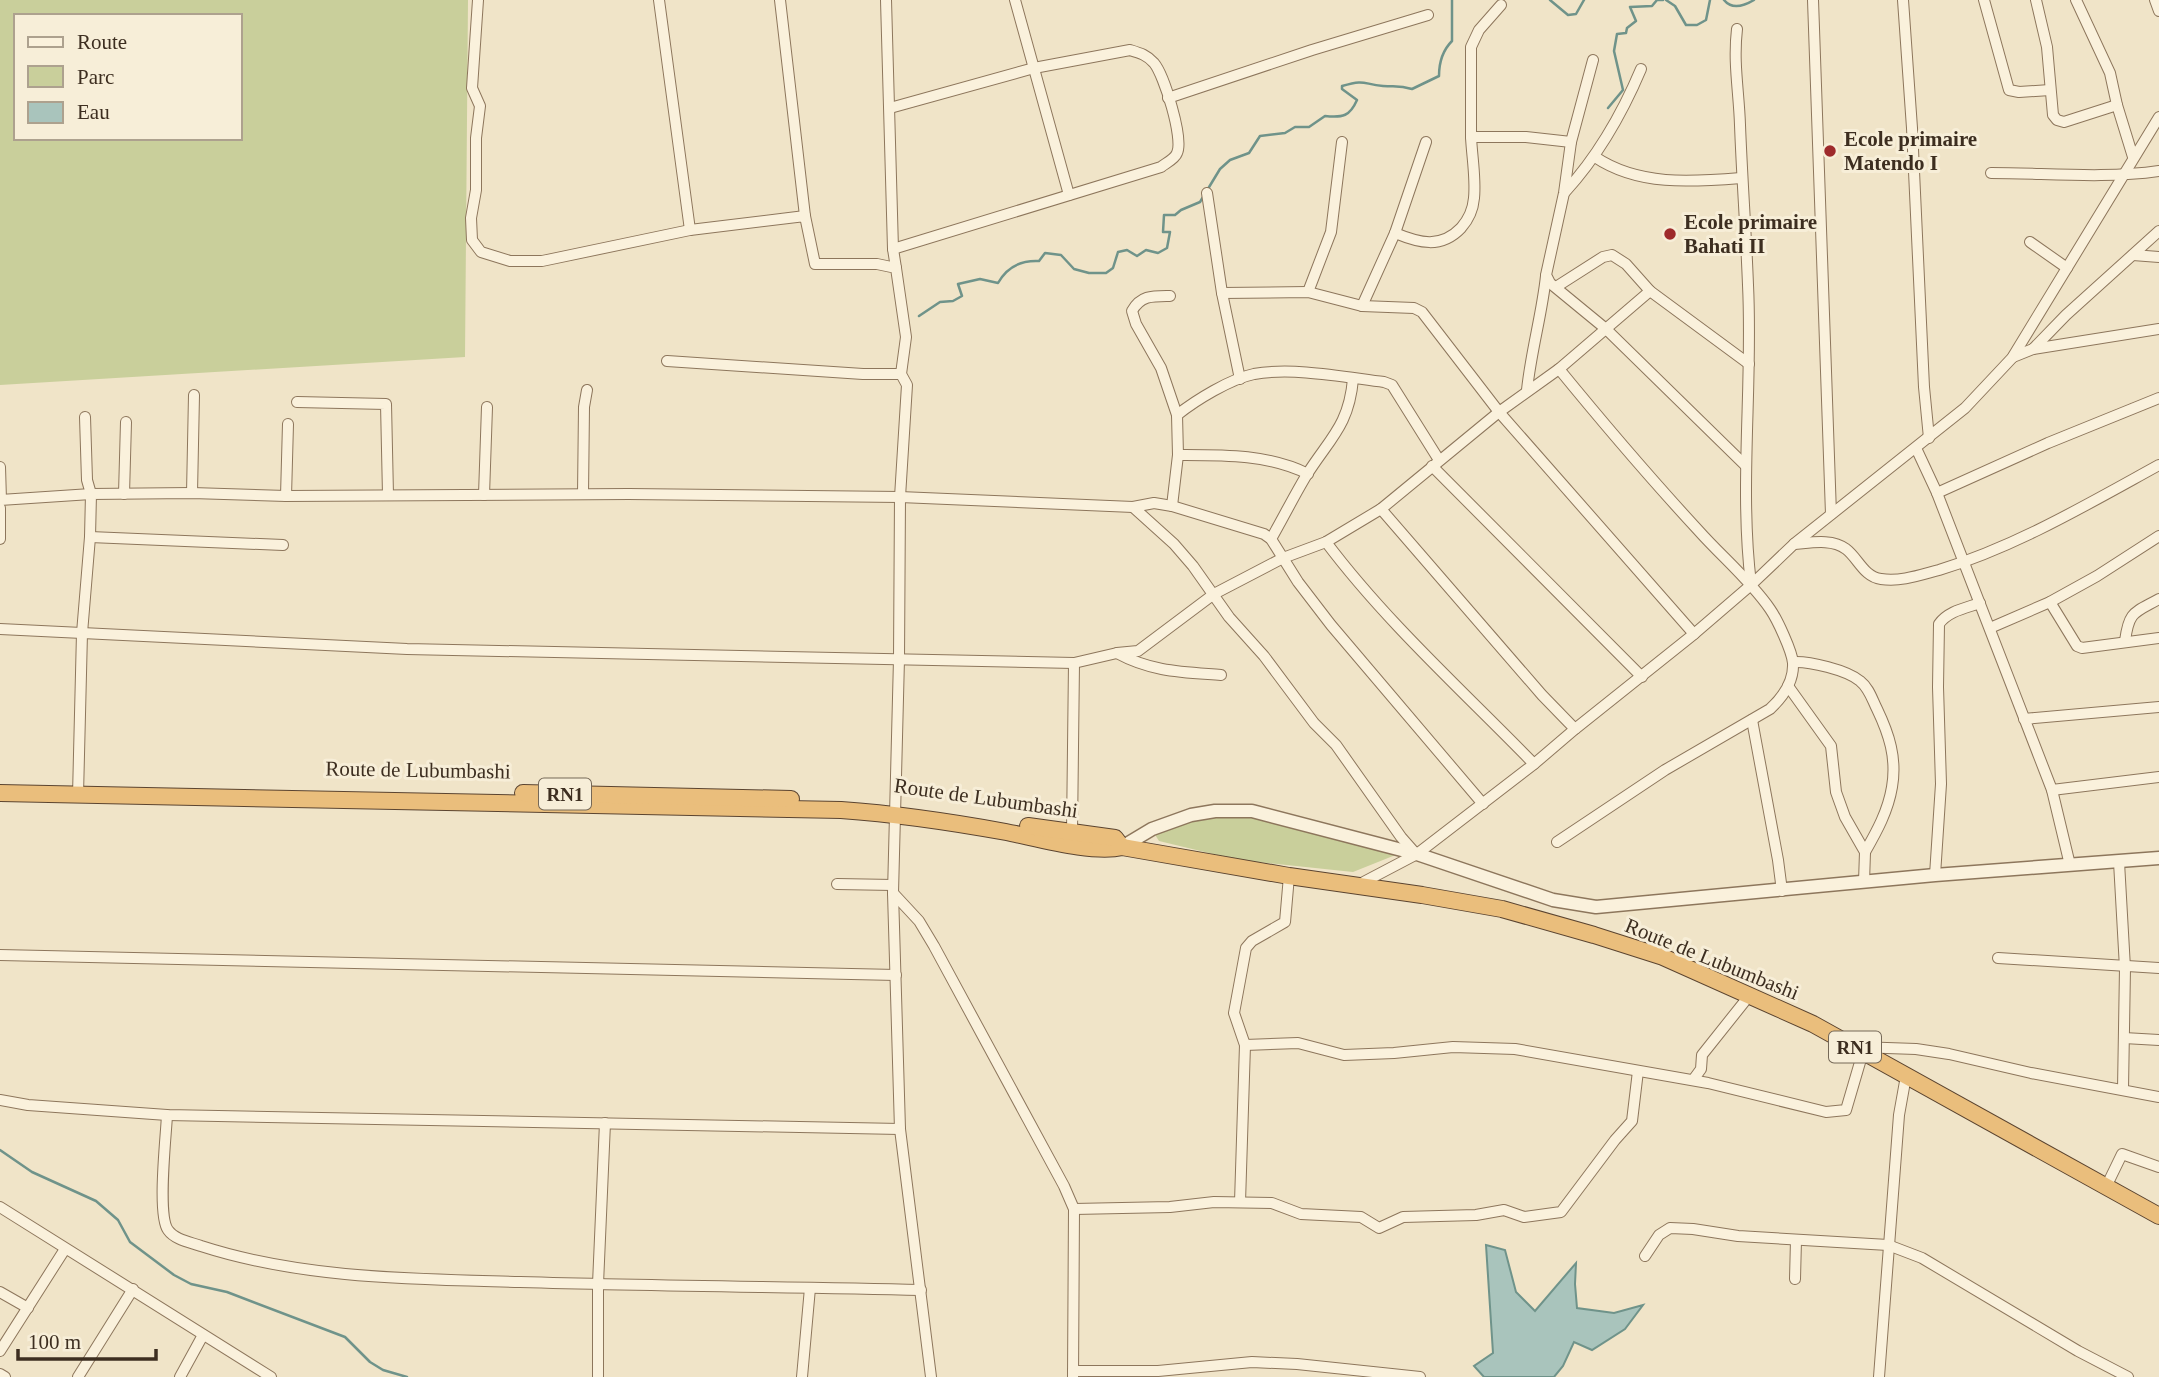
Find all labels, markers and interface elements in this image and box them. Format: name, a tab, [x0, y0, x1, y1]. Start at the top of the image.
legend	[14, 14, 242, 140]
text: Route	[77, 30, 127, 54]
text: Parc	[77, 65, 114, 89]
text: Eau	[77, 100, 110, 124]
place label: Ecole primaire Matendo I	[1844, 127, 1977, 175]
marker: Ecole primaire Matendo I	[1822, 143, 1838, 159]
place label: Ecole primaire Bahati II	[1684, 210, 1817, 258]
marker: Ecole primaire Bahati II	[1662, 226, 1678, 242]
street label: Route de Lubumbashi	[325, 756, 511, 784]
street label: Route de Lubumbashi	[892, 773, 1080, 823]
road number: RN1	[539, 778, 591, 810]
street label: Route de Lubumbashi	[1622, 913, 1803, 1005]
road number: RN1	[1829, 1032, 1881, 1063]
scale bar	[18, 1318, 156, 1362]
text: 100 m	[28, 1330, 81, 1354]

